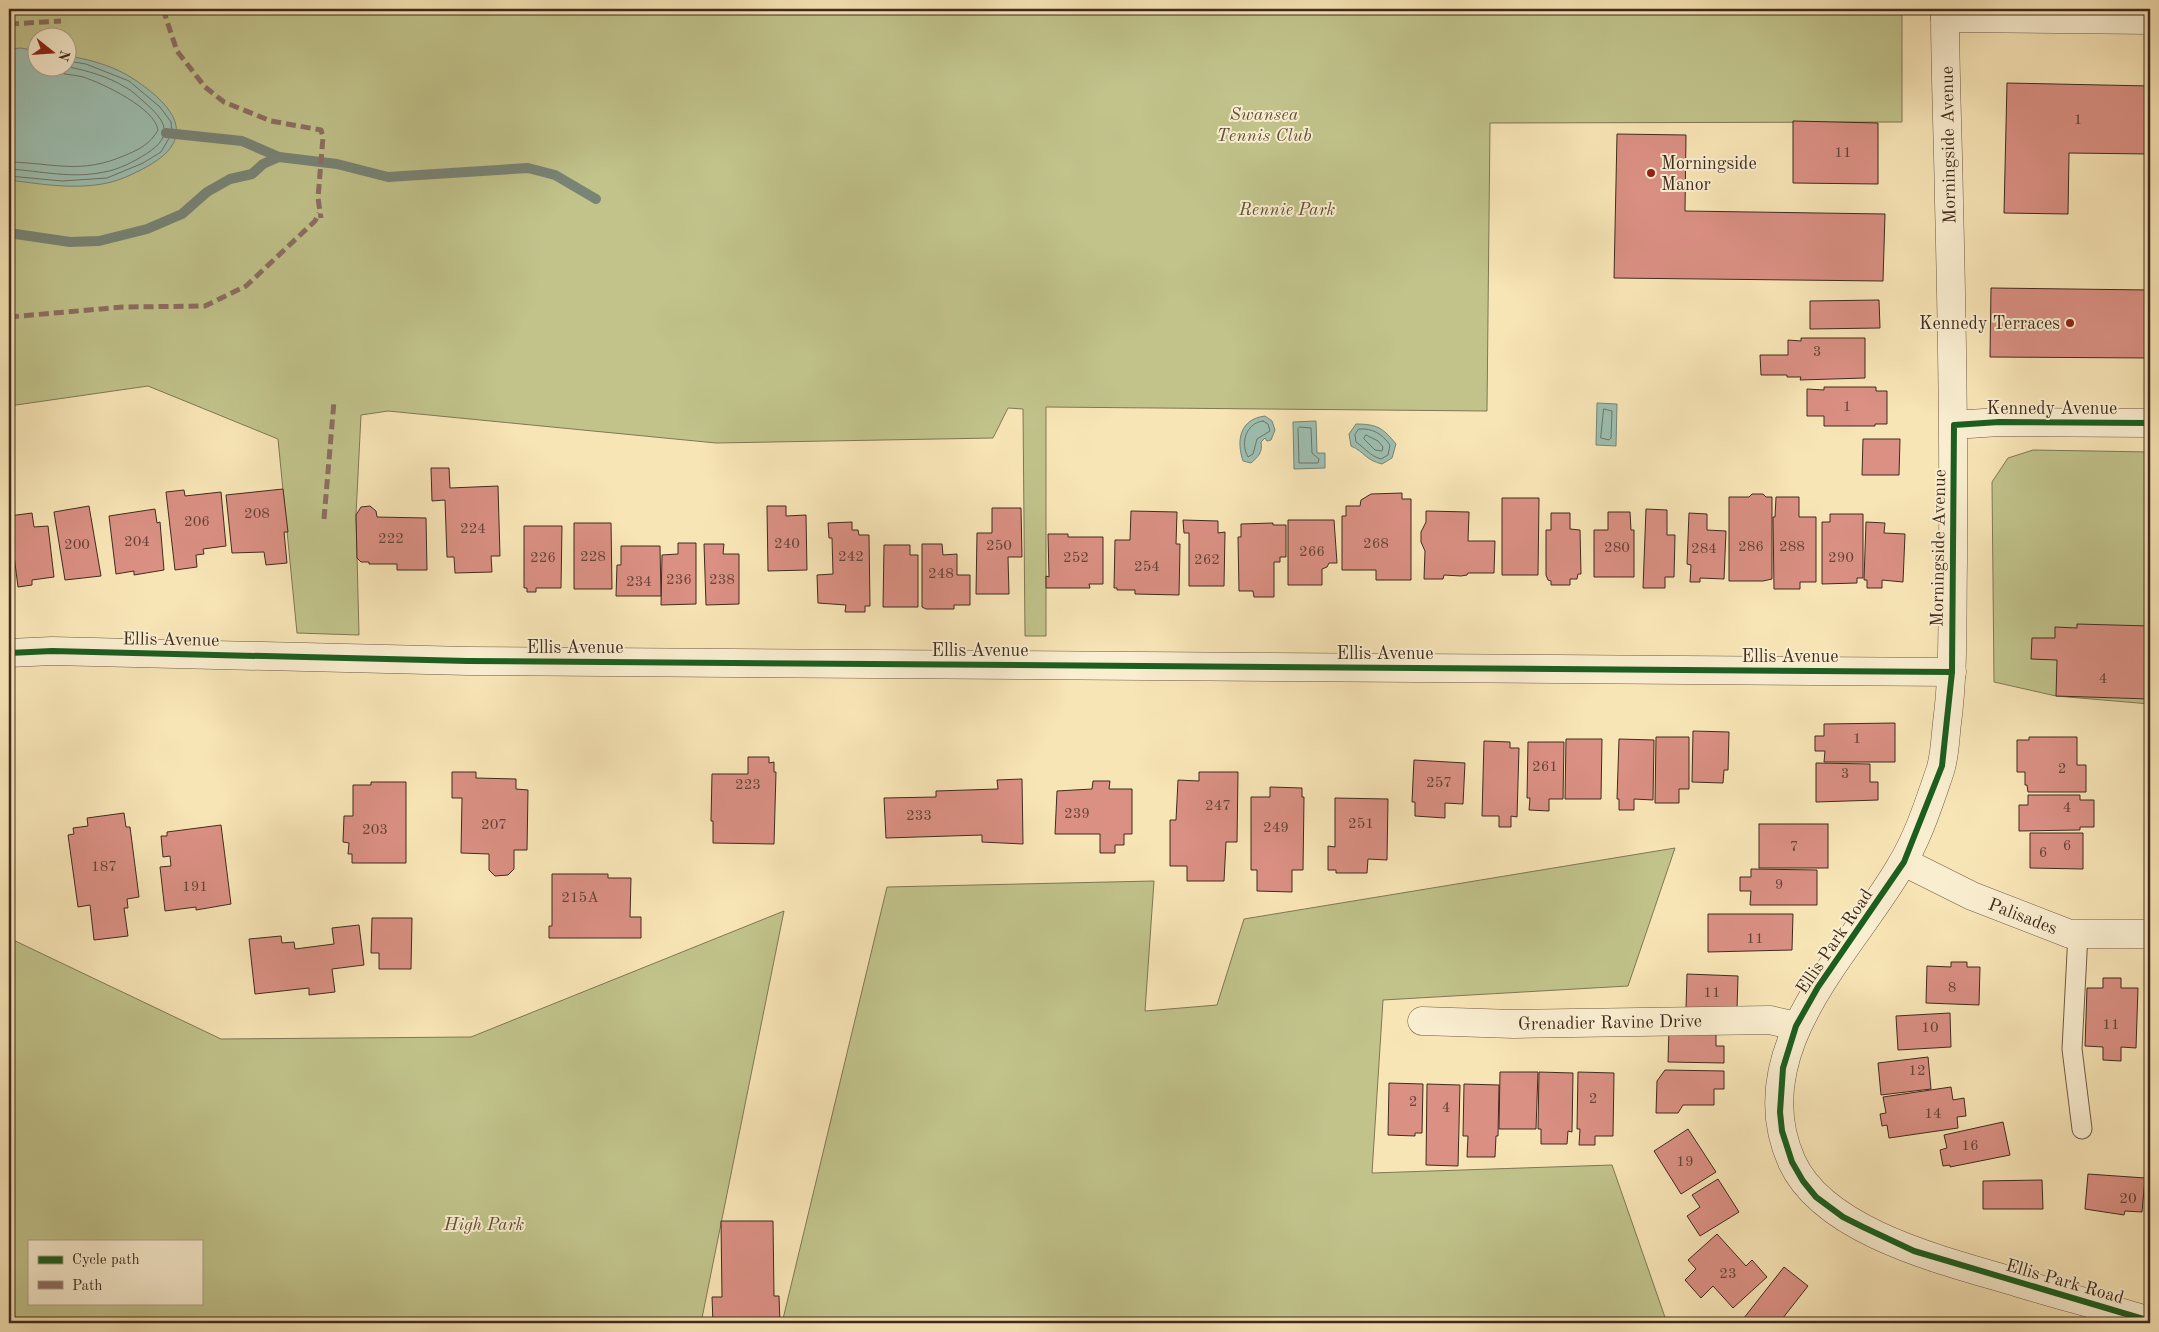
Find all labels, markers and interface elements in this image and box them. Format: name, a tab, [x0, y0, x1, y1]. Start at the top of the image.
north arrow	[28, 28, 78, 78]
text: N	[55, 48, 72, 63]
street label: Morningside Avenue	[1939, 66, 1959, 224]
park label: Swansea Tennis Club	[1216, 106, 1312, 145]
house number: 1	[2074, 113, 2082, 128]
house number: 11	[1834, 146, 1852, 161]
place label: Morningside Manor	[1661, 155, 1757, 194]
marker: Morningside Manor	[1645, 167, 1657, 179]
park label: Rennie Park	[1238, 201, 1335, 219]
place label: Kennedy Terraces	[1919, 315, 2060, 333]
marker: Kennedy Terraces	[2064, 317, 2076, 329]
house number: 3	[1813, 345, 1821, 360]
house number: 1	[1843, 400, 1851, 415]
street label: Kennedy Avenue	[1987, 400, 2117, 418]
street label: Morningside Avenue	[1929, 469, 1949, 627]
house number: 208	[244, 507, 270, 522]
house number: 206	[184, 515, 210, 530]
house number: 224	[460, 522, 486, 537]
house number: 222	[378, 532, 404, 547]
house number: 204	[124, 535, 150, 550]
house number: 240	[774, 537, 800, 552]
house number: 268	[1363, 537, 1389, 552]
house number: 200	[64, 538, 90, 553]
house number: 250	[986, 539, 1012, 554]
house number: 286	[1738, 540, 1764, 555]
house number: 288	[1779, 540, 1805, 555]
house number: 280	[1604, 541, 1630, 556]
house number: 284	[1691, 542, 1717, 557]
house number: 266	[1299, 545, 1325, 560]
house number: 228	[580, 550, 606, 565]
house number: 242	[838, 550, 864, 565]
house number: 226	[530, 551, 556, 566]
house number: 252	[1063, 551, 1089, 566]
house number: 290	[1828, 551, 1854, 566]
house number: 262	[1194, 553, 1220, 568]
house number: 254	[1134, 560, 1160, 575]
house number: 248	[928, 567, 954, 582]
house number: 236	[666, 573, 692, 588]
house number: 238	[709, 573, 735, 588]
house number: 234	[626, 575, 652, 590]
street label: Ellis Avenue	[122, 630, 220, 650]
street label: Ellis Avenue	[526, 639, 624, 657]
street label: Ellis Avenue	[931, 642, 1029, 660]
street label: Ellis Avenue	[1336, 645, 1434, 663]
street label: Ellis Avenue	[1741, 648, 1839, 666]
house number: 4	[2099, 672, 2107, 687]
house number: 1	[1853, 732, 1861, 747]
house number: 261	[1532, 760, 1558, 775]
house number: 2	[2058, 762, 2066, 777]
house number: 3	[1841, 767, 1849, 782]
house number: 257	[1426, 776, 1452, 791]
house number: 223	[735, 778, 761, 793]
house number: 247	[1205, 799, 1231, 814]
house number: 4	[2063, 801, 2071, 816]
house number: 239	[1064, 807, 1090, 822]
house number: 233	[906, 809, 932, 824]
house number: 251	[1348, 817, 1374, 832]
house number: 207	[481, 818, 507, 833]
house number: 249	[1263, 821, 1289, 836]
house number: 203	[362, 823, 388, 838]
house number: 6	[2063, 839, 2071, 854]
house number: 7	[1790, 840, 1798, 855]
house number: 6	[2039, 846, 2047, 861]
house number: 187	[91, 860, 117, 875]
house number: 9	[1775, 878, 1783, 893]
house number: 191	[182, 880, 208, 895]
street label: Ellis Park Road	[1793, 886, 1876, 997]
house number: 215A	[561, 891, 599, 906]
street label: Palisades	[1986, 896, 2060, 938]
house number: 11	[1746, 932, 1764, 947]
house number: 8	[1948, 981, 1956, 996]
house number: 11	[1703, 986, 1721, 1001]
street label: Grenadier Ravine Drive	[1518, 1012, 1702, 1034]
house number: 11	[2102, 1018, 2120, 1033]
house number: 10	[1921, 1021, 1939, 1036]
house number: 12	[1908, 1064, 1926, 1079]
house number: 2	[1589, 1092, 1597, 1107]
house number: 2	[1409, 1095, 1417, 1110]
house number: 4	[1442, 1101, 1450, 1116]
house number: 14	[1924, 1107, 1942, 1122]
house number: 16	[1961, 1139, 1979, 1154]
house number: 19	[1676, 1155, 1694, 1170]
house number: 20	[2119, 1192, 2137, 1207]
park label: High Park	[443, 1216, 524, 1234]
legend	[28, 1240, 202, 1304]
text: Cycle path	[72, 1253, 140, 1268]
street label: Ellis Park Road	[2004, 1256, 2126, 1307]
house number: 23	[1719, 1267, 1737, 1282]
text: Path	[72, 1279, 102, 1294]

